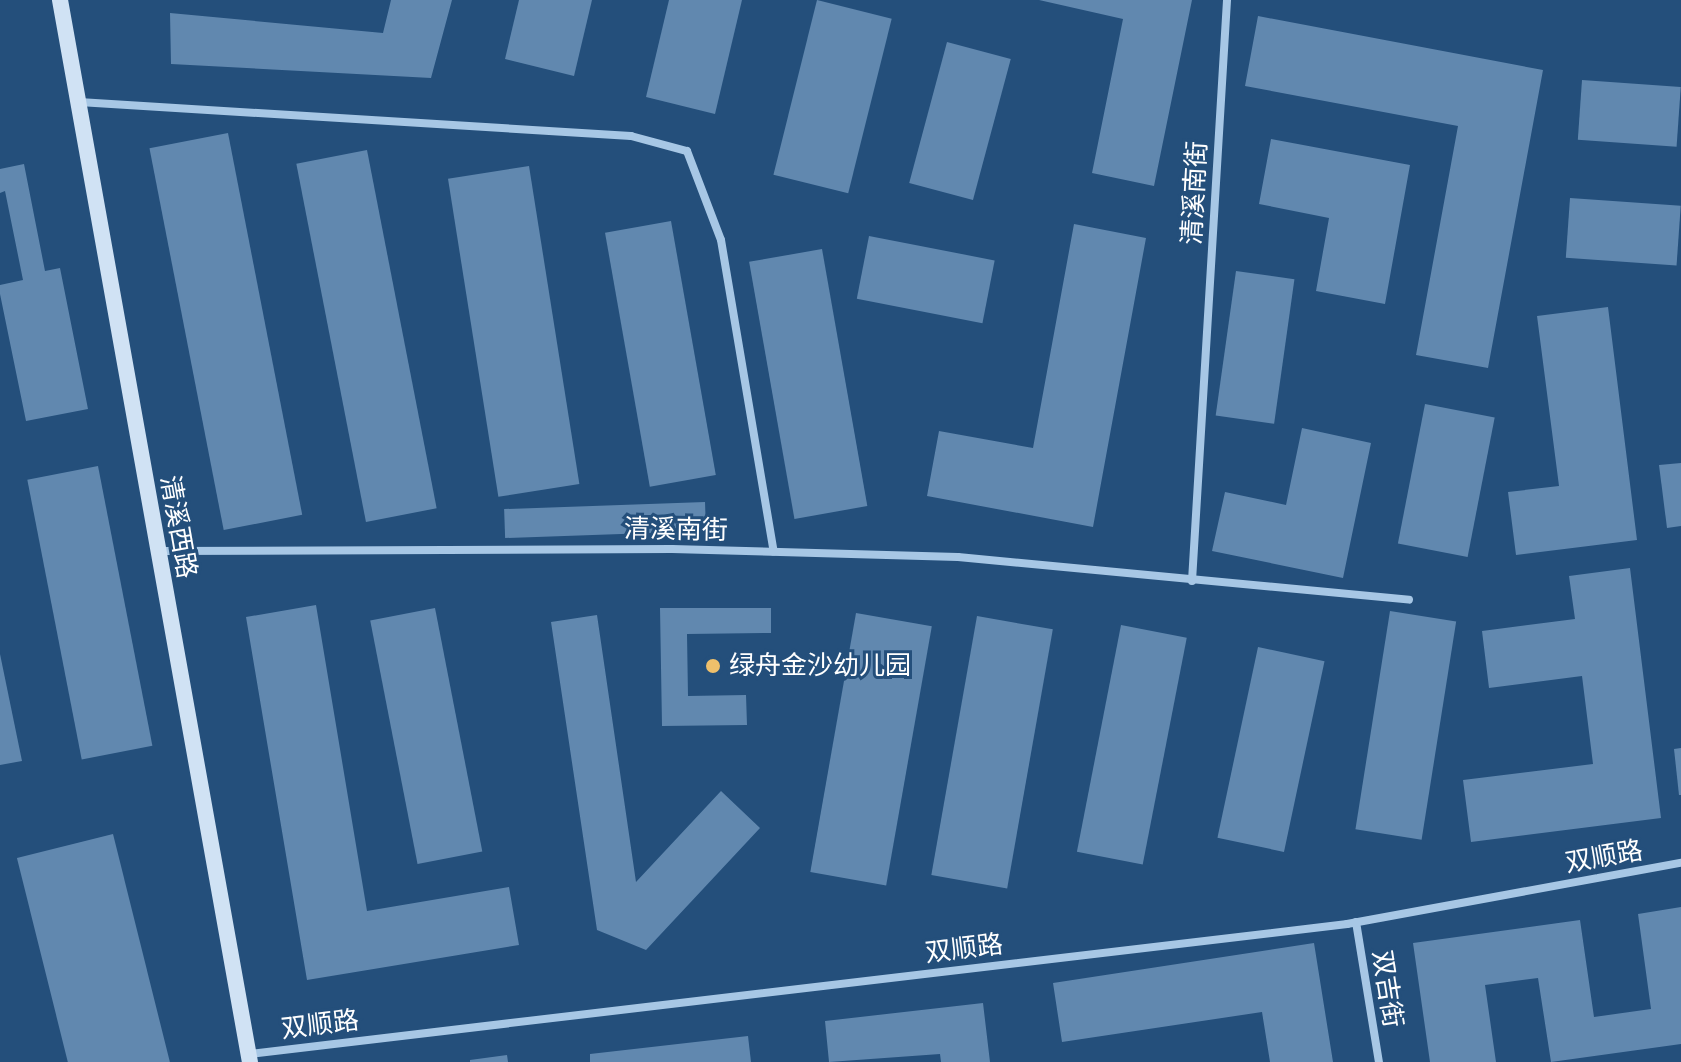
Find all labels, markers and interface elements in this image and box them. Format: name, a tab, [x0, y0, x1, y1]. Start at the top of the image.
street label: 清溪南街	[1177, 140, 1213, 246]
street label: 清溪西路	[154, 473, 202, 581]
street label: 清溪南街	[624, 513, 728, 547]
place label: 绿舟金沙幼儿园	[729, 650, 911, 682]
marker: 绿舟金沙幼儿园	[704, 657, 722, 675]
street label: 双顺路	[1563, 835, 1645, 879]
street label: 双顺路	[923, 929, 1005, 969]
street label: 双吉街	[1365, 948, 1409, 1030]
street label: 双顺路	[279, 1005, 361, 1045]

